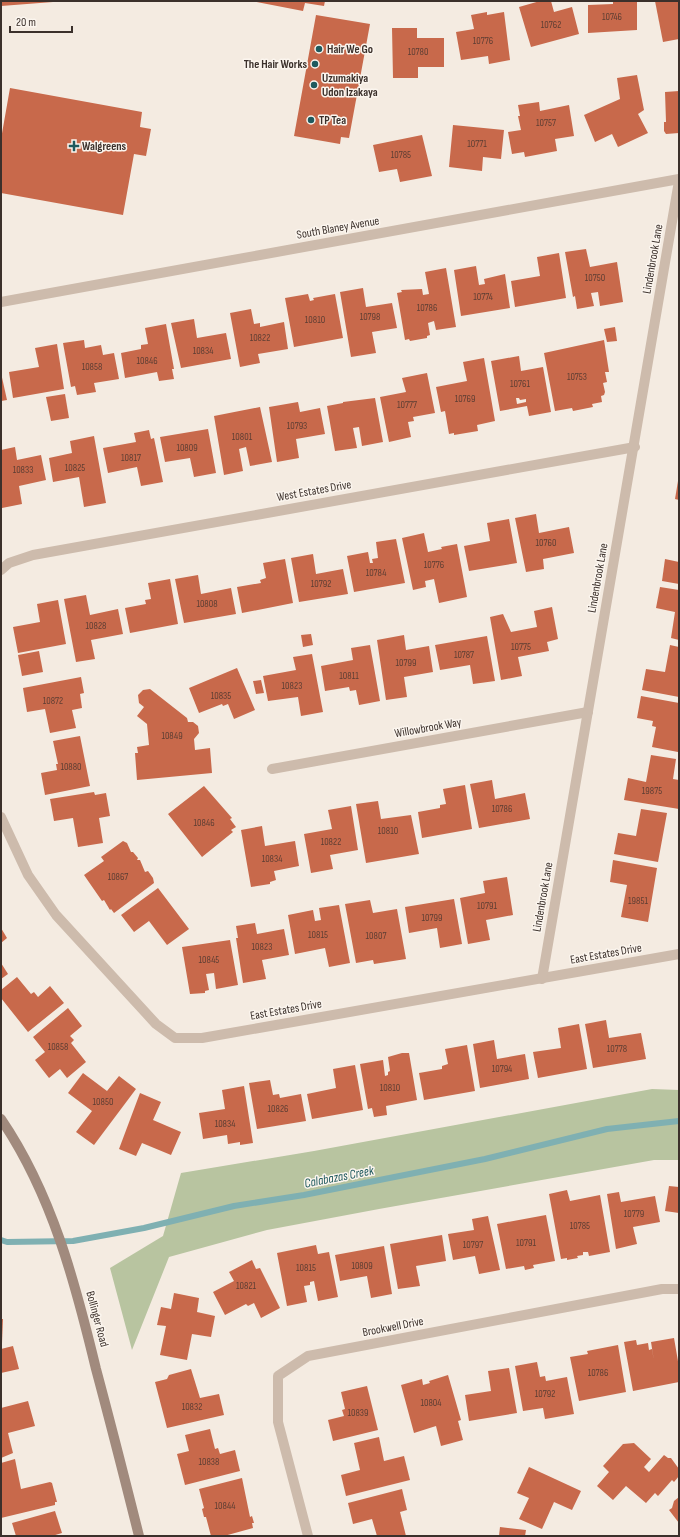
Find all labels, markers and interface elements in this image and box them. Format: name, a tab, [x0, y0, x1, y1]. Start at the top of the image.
scale bar	[10, 8, 72, 34]
house number: 10746	[602, 11, 622, 23]
text: 20 m	[16, 15, 36, 30]
house number: 10762	[541, 19, 561, 31]
house number: 10776	[473, 35, 493, 47]
place label: Hair We Go	[327, 42, 373, 57]
marker: Hair We Go	[314, 44, 324, 54]
house number: 10780	[408, 46, 428, 58]
place label: The Hair Works	[244, 57, 307, 72]
marker: The Hair Works	[310, 59, 320, 69]
place label: Uzumakiya Udon Izakaya	[322, 71, 378, 100]
marker: Uzumakiya Udon Izakaya	[309, 80, 319, 90]
place label: TP Tea	[319, 113, 346, 128]
marker: TP Tea	[306, 115, 316, 125]
house number: 10757	[536, 117, 556, 129]
house number: 10771	[467, 138, 487, 150]
place label: Walgreens	[82, 139, 127, 154]
marker: Walgreens	[69, 141, 79, 151]
house number: 10785	[391, 149, 411, 161]
street label: South Blaney Avenue	[295, 213, 381, 243]
street label: Lindenbrook Lane	[639, 223, 667, 295]
house number: 10750	[585, 272, 605, 284]
house number: 10774	[473, 291, 493, 303]
house number: 10786	[417, 302, 437, 314]
house number: 10798	[360, 311, 380, 323]
house number: 10810	[305, 314, 325, 326]
house number: 10822	[250, 332, 270, 344]
house number: 10834	[193, 345, 213, 357]
house number: 10846	[136, 355, 158, 367]
house number: 10858	[82, 361, 102, 373]
house number: 10753	[567, 371, 587, 383]
house number: 10761	[510, 378, 530, 390]
house number: 10769	[455, 393, 475, 405]
house number: 10777	[397, 399, 417, 411]
house number: 10793	[287, 420, 307, 432]
house number: 10801	[232, 431, 253, 443]
house number: 10809	[176, 442, 198, 454]
house number: 10817	[121, 452, 141, 464]
house number: 10825	[65, 462, 85, 474]
house number: 10833	[13, 464, 33, 476]
street label: West Estates Drive	[276, 477, 353, 505]
house number: 10760	[536, 537, 556, 549]
street label: Lindenbrook Lane	[584, 542, 612, 614]
house number: 10776	[424, 559, 444, 571]
house number: 10784	[366, 567, 386, 579]
house number: 10792	[311, 578, 331, 590]
house number: 10808	[196, 598, 218, 610]
house number: 10828	[86, 620, 106, 632]
house number: 10775	[511, 641, 531, 653]
house number: 10787	[454, 649, 474, 661]
house number: 10799	[396, 657, 416, 669]
house number: 10811	[339, 670, 359, 682]
house number: 10823	[282, 680, 302, 692]
house number: 10835	[211, 690, 231, 702]
house number: 10872	[43, 695, 63, 707]
street label: Willowbrook Way	[393, 715, 463, 741]
house number: 10849	[161, 730, 183, 742]
house number: 10880	[60, 761, 82, 773]
house number: 19875	[642, 785, 662, 797]
house number: 10786	[492, 803, 512, 815]
house number: 10846	[193, 817, 215, 829]
house number: 10810	[378, 825, 398, 837]
house number: 10822	[321, 836, 341, 848]
house number: 10834	[262, 853, 282, 865]
street label: Lindenbrook Lane	[529, 861, 557, 933]
house number: 10867	[108, 871, 128, 883]
house number: 19851	[628, 895, 648, 907]
house number: 10791	[477, 900, 497, 912]
house number: 10799	[422, 912, 442, 924]
house number: 10815	[308, 929, 328, 941]
house number: 10807	[366, 930, 386, 942]
street label: East Estates Drive	[569, 940, 643, 968]
house number: 10823	[252, 941, 272, 953]
house number: 10845	[199, 954, 219, 966]
street label: East Estates Drive	[249, 996, 323, 1024]
house number: 10858	[48, 1041, 68, 1053]
house number: 10778	[607, 1043, 627, 1055]
house number: 10794	[492, 1063, 512, 1075]
house number: 10810	[380, 1082, 400, 1094]
house number: 10850	[93, 1096, 113, 1108]
house number: 10826	[268, 1103, 288, 1115]
house number: 10834	[215, 1118, 235, 1130]
water label: Calabazas Creek	[303, 1162, 376, 1192]
house number: 10779	[624, 1208, 644, 1220]
house number: 10785	[570, 1220, 590, 1232]
house number: 10791	[516, 1237, 536, 1249]
house number: 10797	[463, 1239, 483, 1251]
house number: 10809	[351, 1260, 373, 1272]
house number: 10815	[296, 1262, 316, 1274]
house number: 10821	[236, 1280, 257, 1292]
street label: Bollinger Road	[82, 1289, 112, 1349]
street label: Brookwell Drive	[361, 1314, 425, 1340]
house number: 10786	[588, 1367, 608, 1379]
house number: 10792	[535, 1388, 555, 1400]
house number: 10804	[421, 1397, 441, 1409]
house number: 10832	[182, 1401, 202, 1413]
house number: 10839	[348, 1407, 368, 1419]
house number: 10838	[199, 1456, 219, 1468]
house number: 10844	[215, 1500, 235, 1512]

